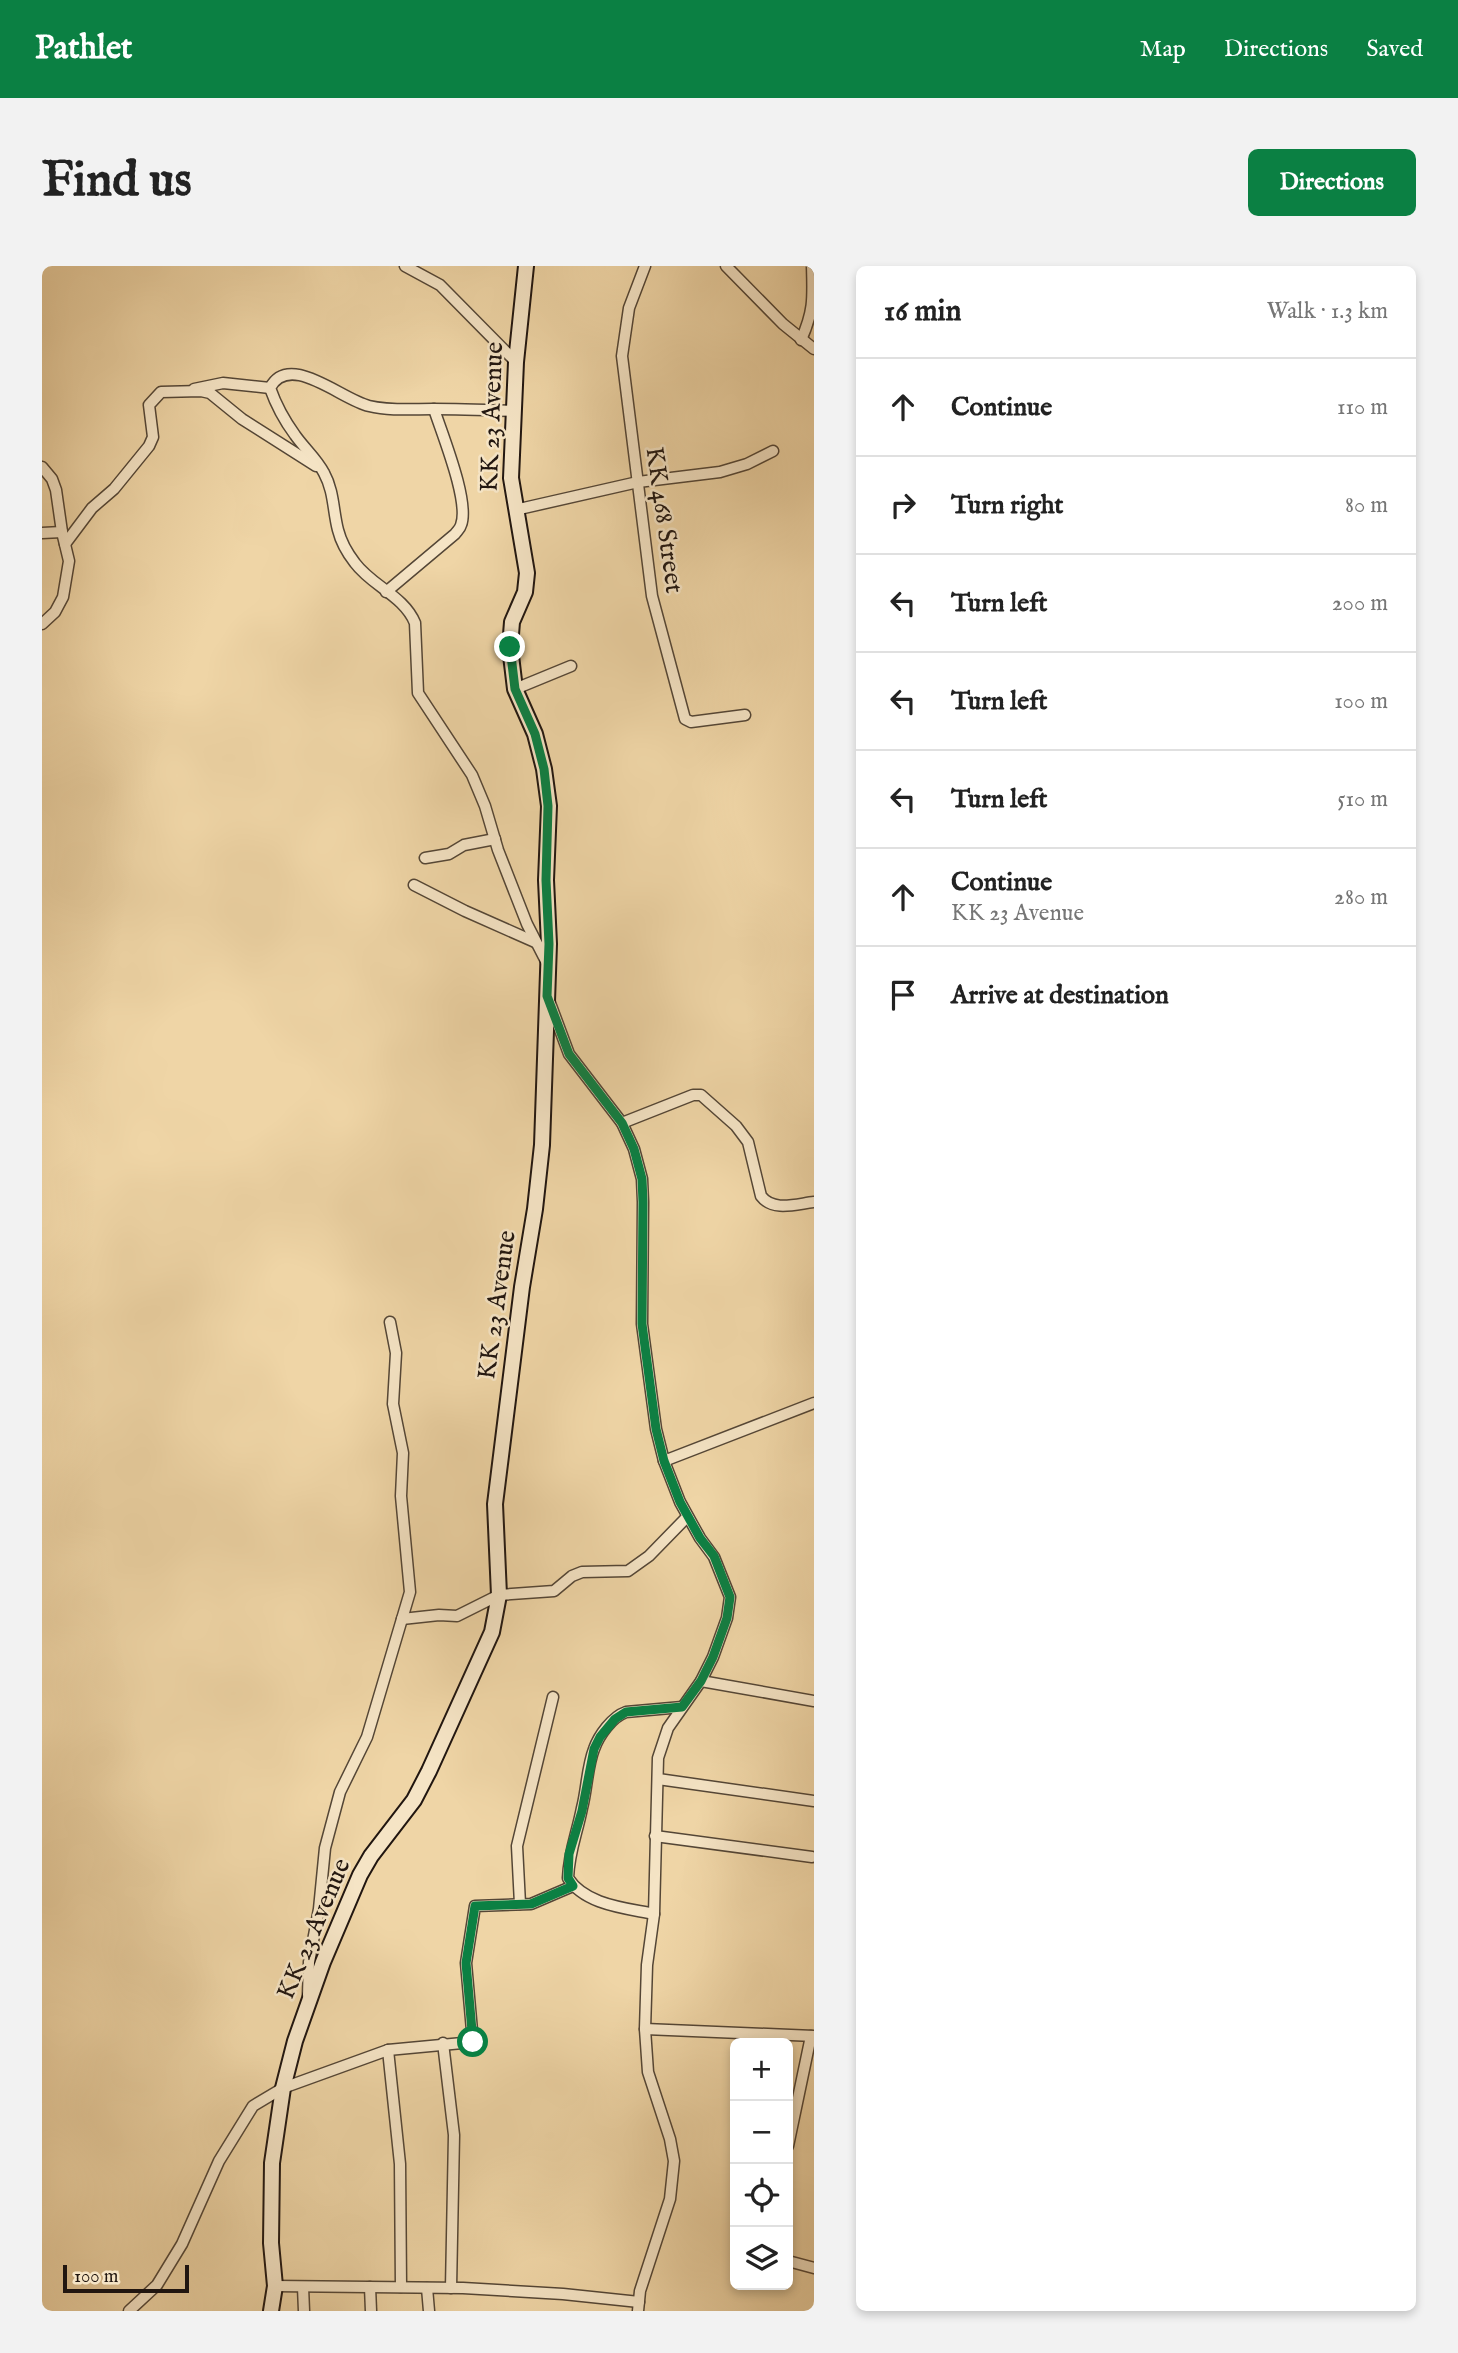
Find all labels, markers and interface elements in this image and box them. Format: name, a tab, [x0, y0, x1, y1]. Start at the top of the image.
text: Pathlet	[35, 28, 132, 70]
text: Map	[1140, 34, 1186, 65]
text: Directions	[1224, 34, 1328, 65]
text: Saved	[1366, 34, 1423, 65]
button: Directions	[1248, 149, 1416, 216]
text: Find us	[42, 151, 192, 213]
text: 16 min	[884, 293, 962, 331]
text: Walk · 1.3 km	[1267, 297, 1388, 326]
street label: KK 23 Avenue	[473, 341, 511, 493]
icon: ahead	[884, 388, 922, 426]
text: Continue	[951, 391, 1052, 424]
text: 110 m	[1337, 393, 1388, 422]
street label: KK 468 Street	[637, 445, 691, 595]
icon: right	[884, 486, 922, 524]
text: Turn right	[951, 489, 1064, 522]
text: 80 m	[1345, 491, 1388, 520]
icon: left	[884, 584, 922, 622]
text: Turn left	[951, 587, 1048, 620]
text: 200 m	[1332, 589, 1388, 618]
route end	[494, 631, 525, 662]
icon: left	[884, 682, 922, 720]
text: Turn left	[951, 685, 1048, 718]
text: 100 m	[1334, 687, 1388, 716]
icon: left	[884, 780, 922, 818]
text: Turn left	[951, 783, 1048, 816]
text: 510 m	[1337, 785, 1388, 814]
text: Continue	[951, 866, 1052, 899]
icon: ahead	[884, 878, 922, 916]
text: 280 m	[1334, 883, 1388, 912]
text: KK 23 Avenue	[951, 899, 1084, 928]
icon: arrive	[884, 976, 922, 1014]
text: Arrive at destination	[951, 979, 1169, 1012]
street label: KK 23 Avenue	[470, 1228, 524, 1382]
street label: KK 23 Avenue	[269, 1853, 359, 2005]
route start	[457, 2026, 488, 2057]
map controls	[730, 2038, 793, 2290]
button: +	[730, 2038, 793, 2101]
button: −	[730, 2101, 793, 2164]
button: locate	[730, 2164, 793, 2227]
button: layers	[730, 2227, 793, 2290]
scale bar	[63, 2262, 189, 2294]
text: 100 m	[74, 2265, 118, 2289]

